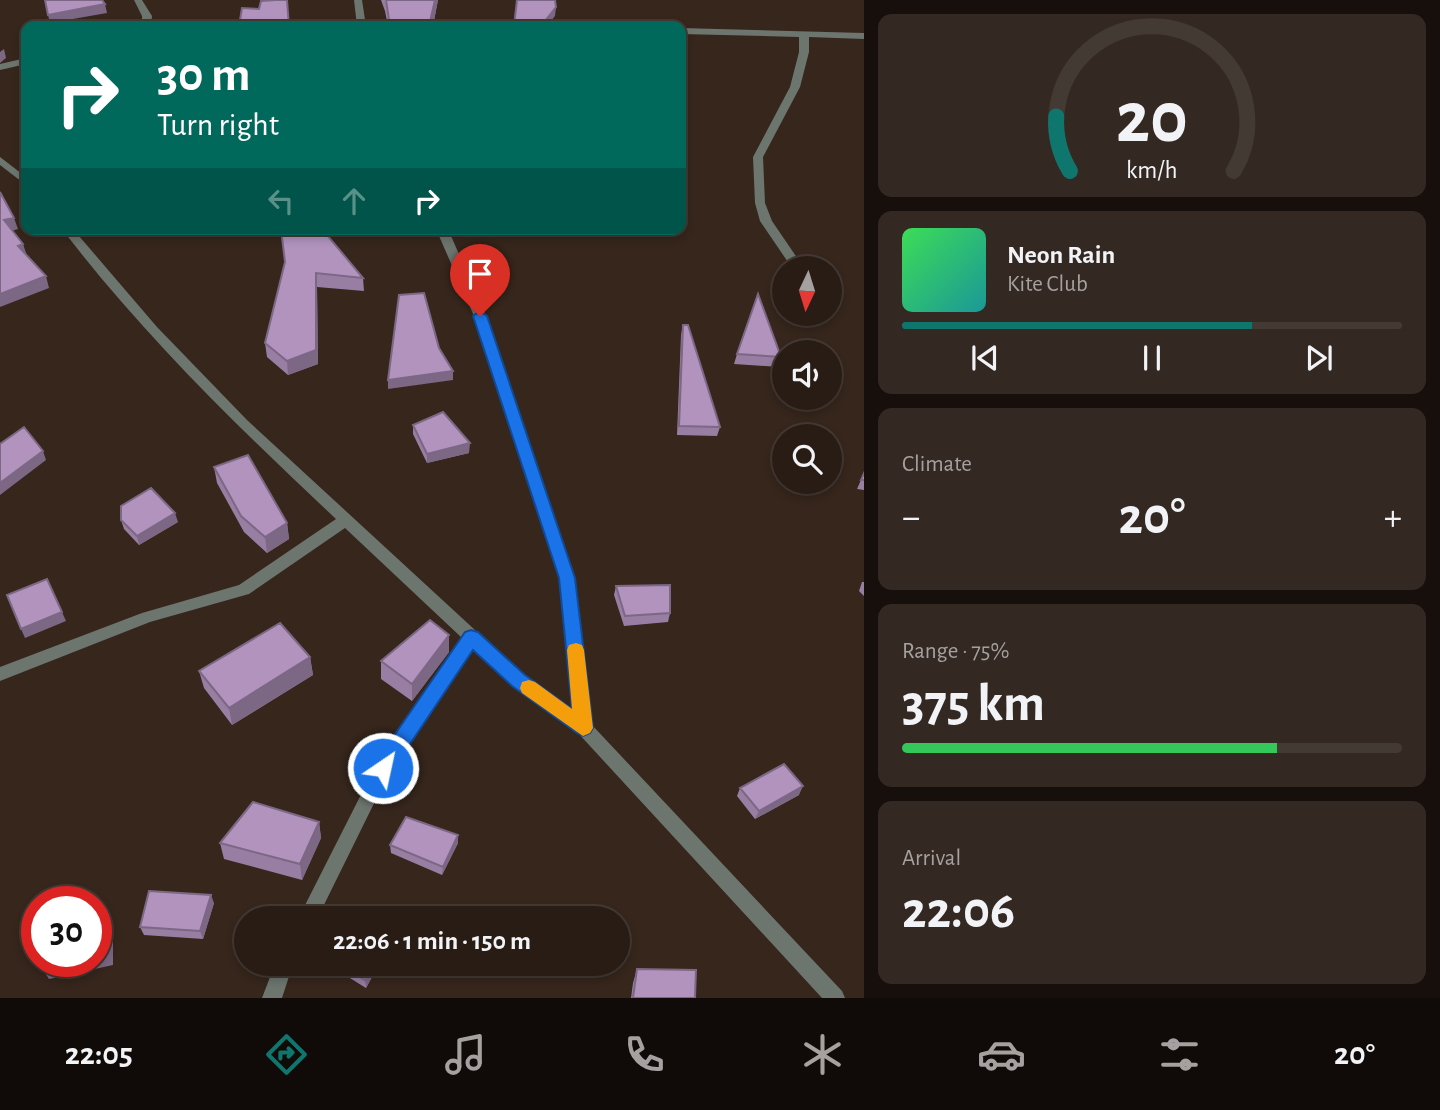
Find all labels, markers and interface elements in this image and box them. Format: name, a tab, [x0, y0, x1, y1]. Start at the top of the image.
icon: right	[42, 49, 133, 140]
text: 30 m	[157, 51, 251, 100]
text: 20	[1116, 84, 1188, 157]
text: Turn right	[157, 109, 279, 141]
text: km/h	[1126, 158, 1178, 183]
icon: left	[262, 182, 300, 220]
icon: ahead	[335, 182, 373, 220]
icon: right	[408, 182, 446, 220]
text: Neon Rain	[1007, 242, 1115, 268]
pin	[450, 244, 510, 316]
icon: arrive	[461, 255, 499, 293]
north arrow	[772, 256, 842, 326]
map controls	[772, 256, 842, 494]
text: Kite Club	[1007, 273, 1088, 296]
icon: previous	[966, 339, 1004, 377]
icon: pause	[1133, 339, 1171, 377]
icon: next	[1300, 339, 1338, 377]
button: sound	[772, 340, 842, 410]
button: search	[772, 424, 842, 494]
text: Climate	[902, 453, 972, 476]
text: 20°	[1119, 491, 1185, 543]
text: −	[902, 499, 920, 537]
text: +	[1384, 499, 1402, 537]
text: Range · 75%	[902, 640, 1009, 663]
text: 375 km	[902, 678, 1045, 730]
position arrow	[346, 731, 420, 805]
text: Arrival	[902, 847, 961, 870]
text: 22:06	[902, 885, 1015, 937]
speed limit sign: 30	[21, 886, 112, 977]
text: 22:06 · 1 min · 150 m	[333, 928, 531, 954]
icon: directions	[262, 1030, 311, 1079]
icon: music	[441, 1030, 490, 1079]
icon: phone	[620, 1030, 669, 1079]
icon: climate	[798, 1030, 847, 1079]
icon: car	[977, 1030, 1026, 1079]
icon: filters	[1155, 1030, 1204, 1079]
text: 22:05	[65, 1038, 133, 1070]
text: 20°	[1334, 1038, 1375, 1070]

